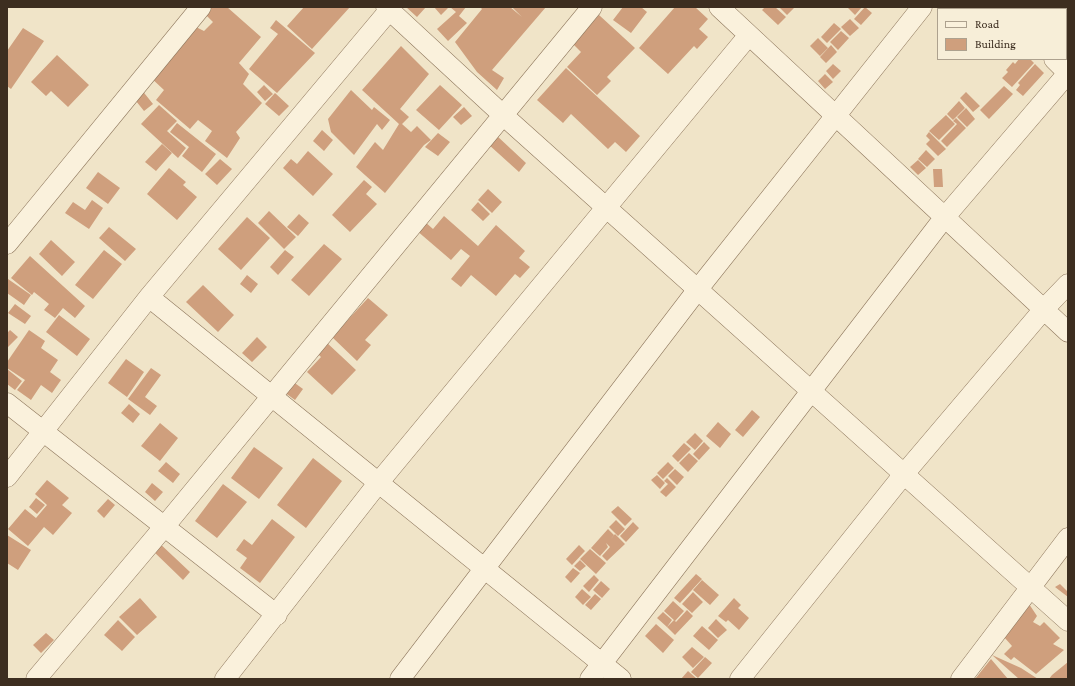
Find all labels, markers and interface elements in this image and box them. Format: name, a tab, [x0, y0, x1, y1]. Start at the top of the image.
legend	[937, 8, 1067, 60]
text: Road	[975, 17, 999, 31]
text: Building	[975, 37, 1016, 51]

